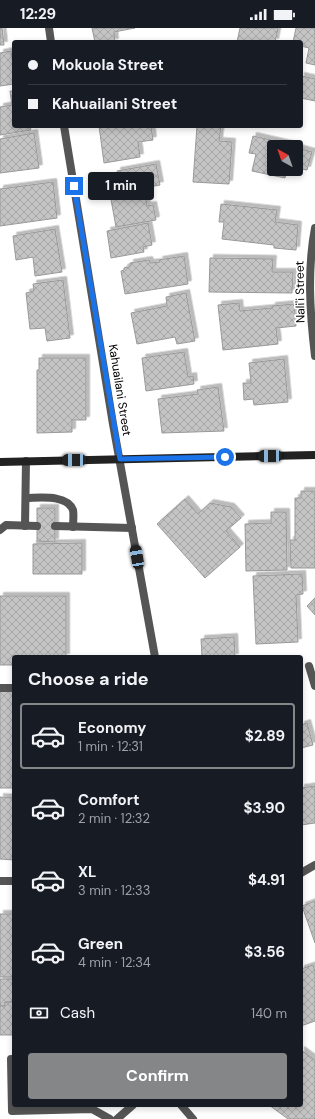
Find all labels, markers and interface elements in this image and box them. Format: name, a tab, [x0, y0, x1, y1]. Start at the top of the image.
text: 12:29	[20, 4, 56, 24]
text: Mokuola Street	[52, 55, 164, 75]
text: Kahuailani Street	[52, 94, 177, 114]
north arrow	[267, 140, 303, 176]
map controls	[267, 140, 303, 176]
callout: 1 min	[88, 172, 154, 200]
route end	[65, 177, 83, 195]
text: 1 min	[105, 177, 137, 194]
street label: Nali'i Street	[291, 260, 309, 323]
street label: Kahuailani Street	[105, 343, 135, 437]
route start	[216, 448, 234, 466]
car	[258, 450, 282, 462]
car	[62, 454, 86, 466]
car	[129, 544, 145, 570]
text: Choose a ride	[28, 667, 149, 691]
icon: car	[30, 718, 66, 754]
text: Economy	[78, 718, 146, 738]
text: $2.89	[245, 726, 285, 746]
text: 1 min · 12:31	[78, 738, 143, 755]
icon: car	[30, 790, 66, 826]
text: Comfort	[78, 790, 139, 810]
text: $3.90	[243, 798, 285, 818]
text: 2 min · 12:32	[78, 810, 150, 827]
icon: car	[30, 862, 66, 898]
text: XL	[78, 862, 96, 882]
text: $4.91	[248, 870, 285, 890]
text: 3 min · 12:33	[78, 882, 150, 899]
icon: car	[30, 934, 66, 970]
text: Green	[78, 934, 123, 954]
text: $3.56	[244, 942, 285, 962]
text: 4 min · 12:34	[78, 954, 151, 971]
icon: cash	[28, 1002, 50, 1024]
text: Cash	[60, 1003, 95, 1023]
text: 140 m	[251, 1005, 287, 1022]
button: Confirm	[28, 1053, 287, 1099]

